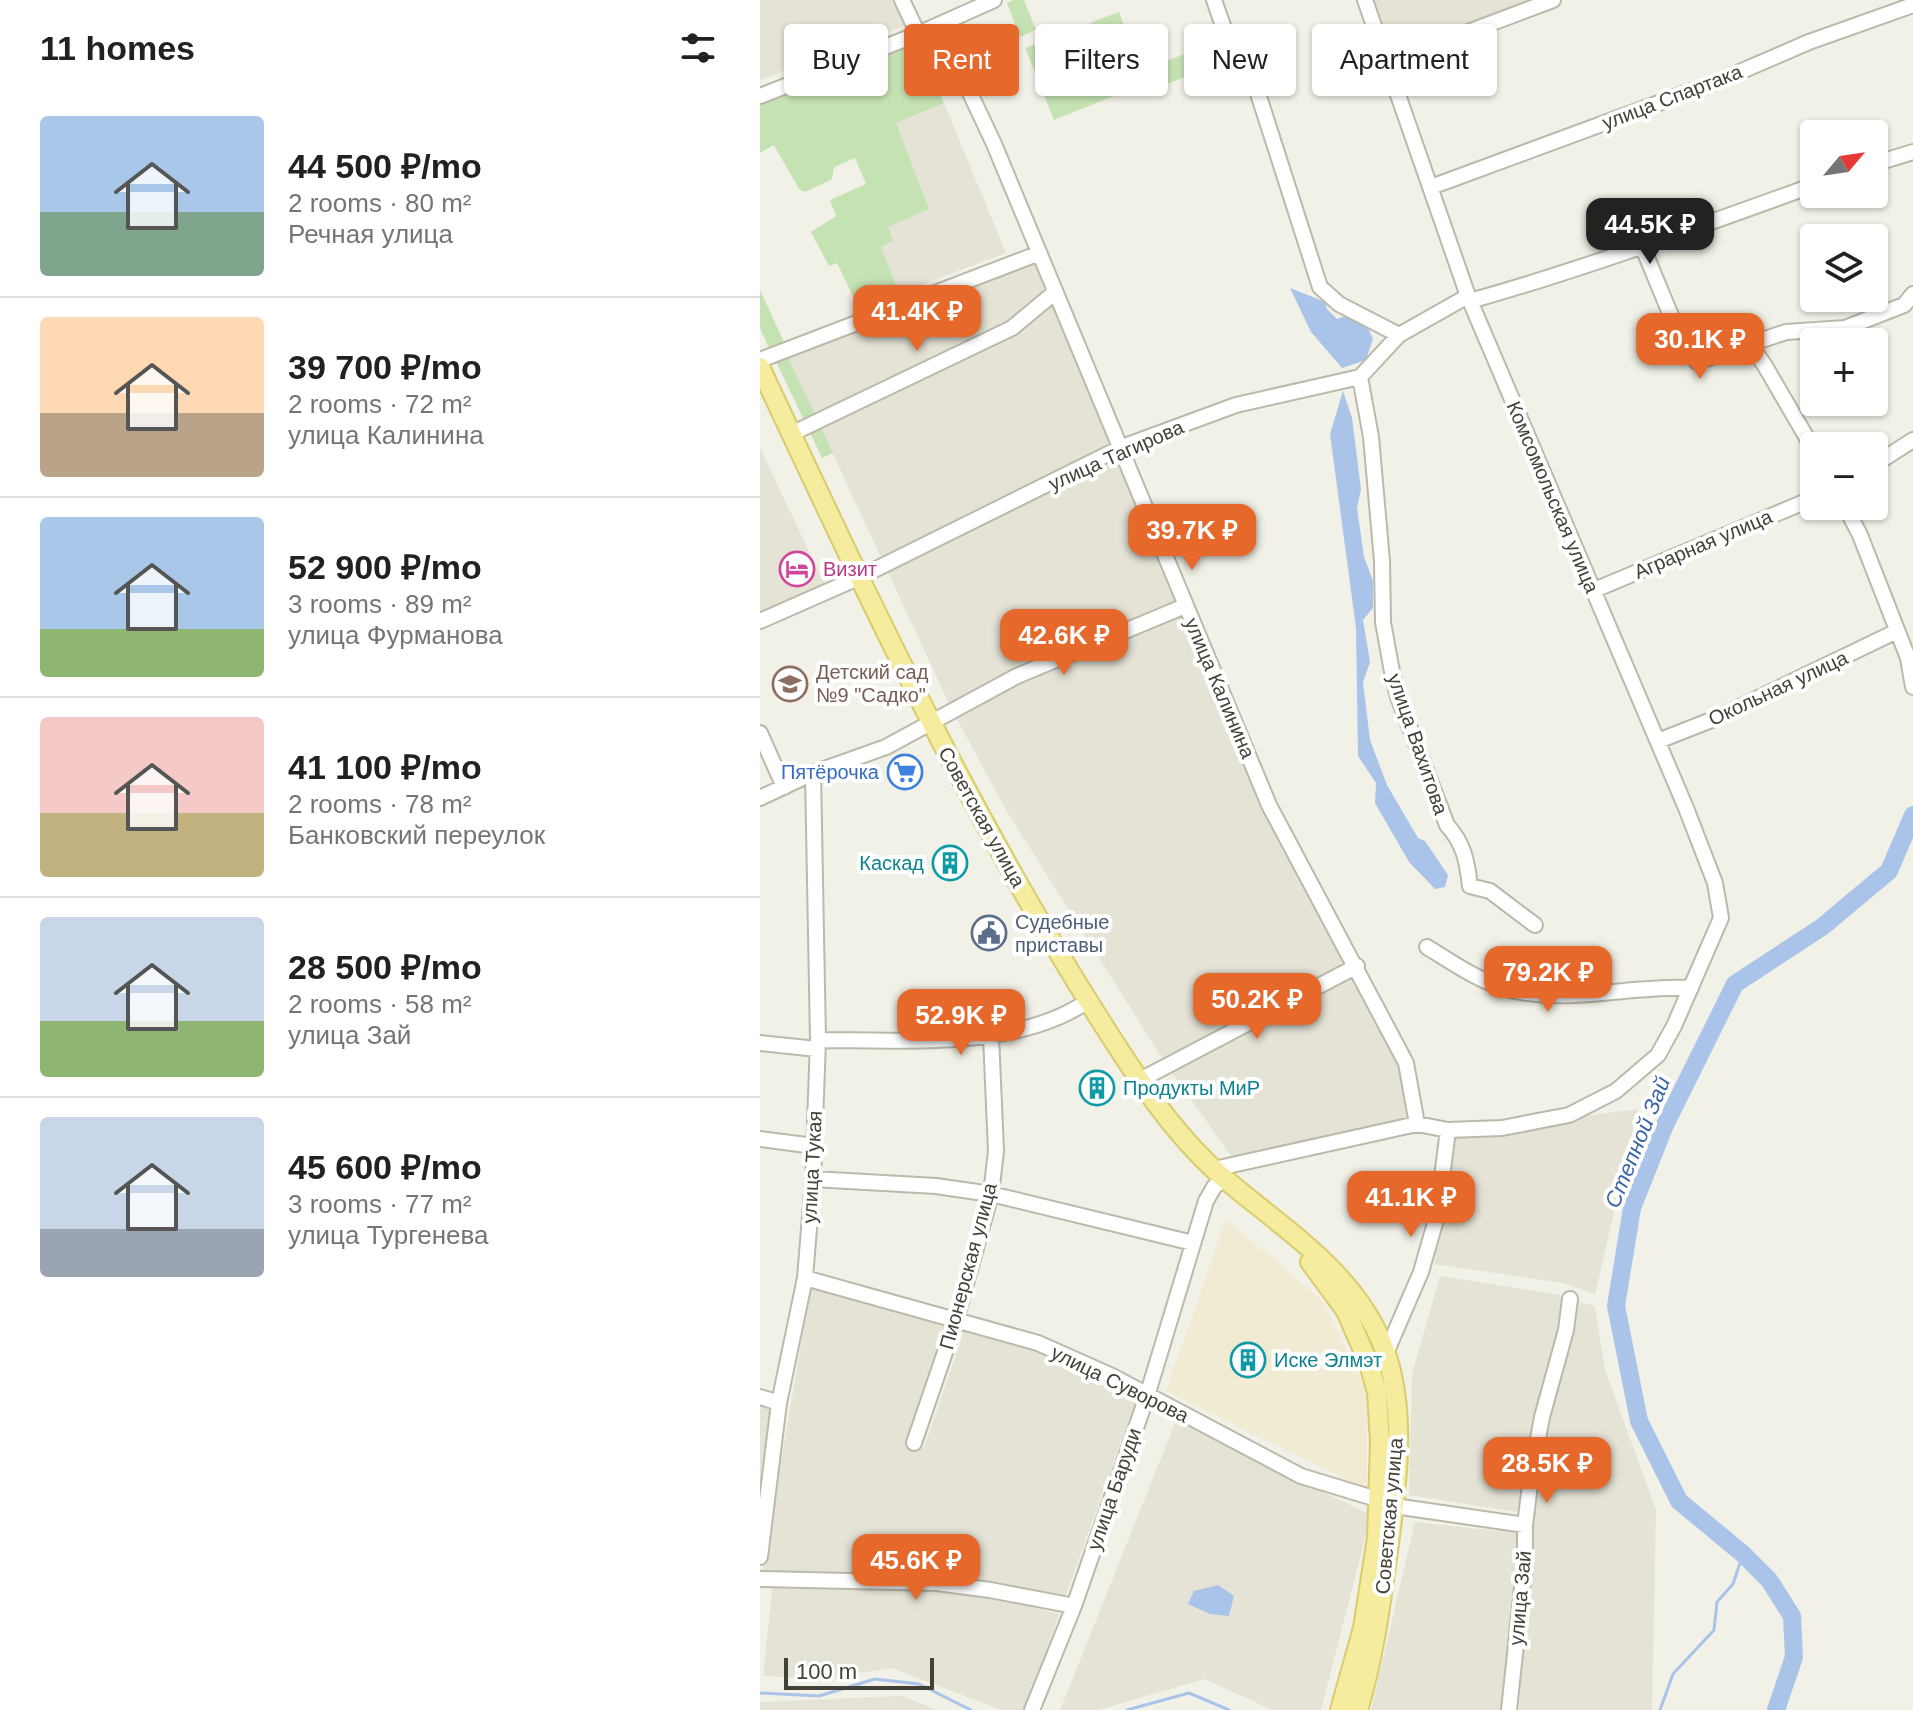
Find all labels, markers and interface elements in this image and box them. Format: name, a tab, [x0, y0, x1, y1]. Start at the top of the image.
chip: Buy	[784, 24, 888, 96]
chip: Rent	[904, 24, 1019, 96]
chip: Filters	[1035, 24, 1168, 96]
chip: New	[1184, 24, 1296, 96]
chip: Apartment	[1312, 24, 1497, 96]
icon: filters	[676, 26, 720, 70]
text: 11 homes	[40, 29, 195, 67]
street label: улица Спартака	[1599, 60, 1746, 134]
north arrow	[1800, 120, 1888, 208]
map controls	[1800, 120, 1888, 520]
text: 44 500 ₽/mo	[288, 147, 482, 185]
icon: home	[104, 148, 200, 244]
text: 2 rooms · 80 m²	[288, 188, 472, 218]
pin: 44.5K ₽	[1576, 198, 1724, 266]
text: 44.5K ₽	[1604, 209, 1696, 239]
text: Речная улица	[288, 219, 453, 249]
button: layers	[1800, 224, 1888, 312]
pin: 41.4K ₽	[843, 285, 991, 353]
text: 41.4K ₽	[871, 296, 963, 326]
pin: 30.1K ₽	[1626, 313, 1774, 381]
text: 30.1K ₽	[1654, 324, 1746, 354]
button: +	[1800, 328, 1888, 416]
text: 39 700 ₽/mo	[288, 348, 482, 386]
icon: home	[104, 349, 200, 445]
text: 2 rooms · 72 m²	[288, 389, 472, 419]
street label: Комсомольская улица	[1503, 398, 1604, 597]
street label: улица Тагирова	[1045, 415, 1188, 495]
text: улица Калинина	[288, 420, 484, 450]
button: −	[1800, 432, 1888, 520]
pin: 39.7K ₽	[1118, 504, 1266, 572]
street label: Аграрная улица	[1631, 505, 1776, 583]
text: 39.7K ₽	[1146, 515, 1238, 545]
text: 52 900 ₽/mo	[288, 548, 482, 586]
icon: home	[104, 549, 200, 645]
hotel icon: Визит	[778, 550, 816, 588]
place label: Визит	[823, 558, 877, 580]
text: 3 rooms · 89 m²	[288, 589, 472, 619]
pin: 42.6K ₽	[990, 609, 1138, 677]
street label: улица Калинина	[1180, 614, 1260, 762]
text: улица Фурманова	[288, 620, 503, 650]
text: 42.6K ₽	[1018, 620, 1110, 650]
street label: Окольная улица	[1705, 646, 1852, 730]
place label: Детский сад №9 "Садко"	[816, 661, 929, 706]
school or university icon: Детский сад №9 "Садко"	[771, 665, 809, 703]
street label: улица Вахитова	[1384, 671, 1453, 818]
street label: Советская улица	[934, 743, 1030, 892]
text: 41 100 ₽/mo	[288, 748, 482, 786]
icon: home	[104, 749, 200, 845]
supermarket icon: Пятёрочка	[886, 753, 924, 791]
place label: Пятёрочка	[781, 761, 880, 783]
text: 2 rooms · 78 m²	[288, 789, 472, 819]
text: Банковский переулок	[288, 820, 545, 850]
building icon: Каскад	[931, 844, 969, 882]
place label: Каскад	[859, 852, 924, 874]
place label: Судебные приставы	[1015, 911, 1109, 956]
public building icon: Судебные приставы	[970, 914, 1008, 952]
pin: 79.2K ₽	[1474, 946, 1622, 1014]
text: 28 500 ₽/mo	[288, 948, 482, 986]
icon: home	[104, 949, 200, 1045]
text: 79.2K ₽	[1502, 957, 1594, 987]
pin: 50.2K ₽	[1183, 973, 1331, 1041]
text: 50.2K ₽	[1211, 984, 1303, 1014]
text: 2 rooms · 58 m²	[288, 989, 472, 1019]
pin: 52.9K ₽	[887, 989, 1035, 1057]
text: 52.9K ₽	[915, 1000, 1007, 1030]
text: улица Зай	[288, 1020, 411, 1050]
building icon: Продукты МиР	[1078, 1069, 1116, 1107]
water label: Степной Зай	[1600, 1073, 1675, 1211]
place label: Продукты МиР	[1123, 1077, 1260, 1099]
street label: улица Тукая	[798, 1110, 826, 1224]
text: 45 600 ₽/mo	[288, 1148, 482, 1186]
icon: home	[104, 1149, 200, 1245]
pin: 41.1K ₽	[1337, 1171, 1485, 1239]
street label: Пионерская улица	[935, 1179, 1001, 1352]
text: 41.1K ₽	[1365, 1182, 1457, 1212]
text: 3 rooms · 77 m²	[288, 1189, 472, 1219]
text: улица Тургенева	[288, 1220, 488, 1250]
street label: улица Суворова	[1048, 1341, 1193, 1427]
building icon: Иске Элмэт	[1229, 1341, 1267, 1379]
place label: Иске Элмэт	[1274, 1349, 1382, 1371]
street label: улица Баруди	[1083, 1425, 1145, 1553]
street label: Советская улица	[1371, 1436, 1407, 1595]
pin: 28.5K ₽	[1473, 1437, 1621, 1505]
text: 28.5K ₽	[1501, 1448, 1593, 1478]
pin: 45.6K ₽	[842, 1534, 990, 1602]
text: 45.6K ₽	[870, 1545, 962, 1575]
street label: улица Зай	[1505, 1550, 1535, 1646]
scale bar	[784, 1654, 934, 1690]
text: 100 m	[796, 1659, 857, 1684]

